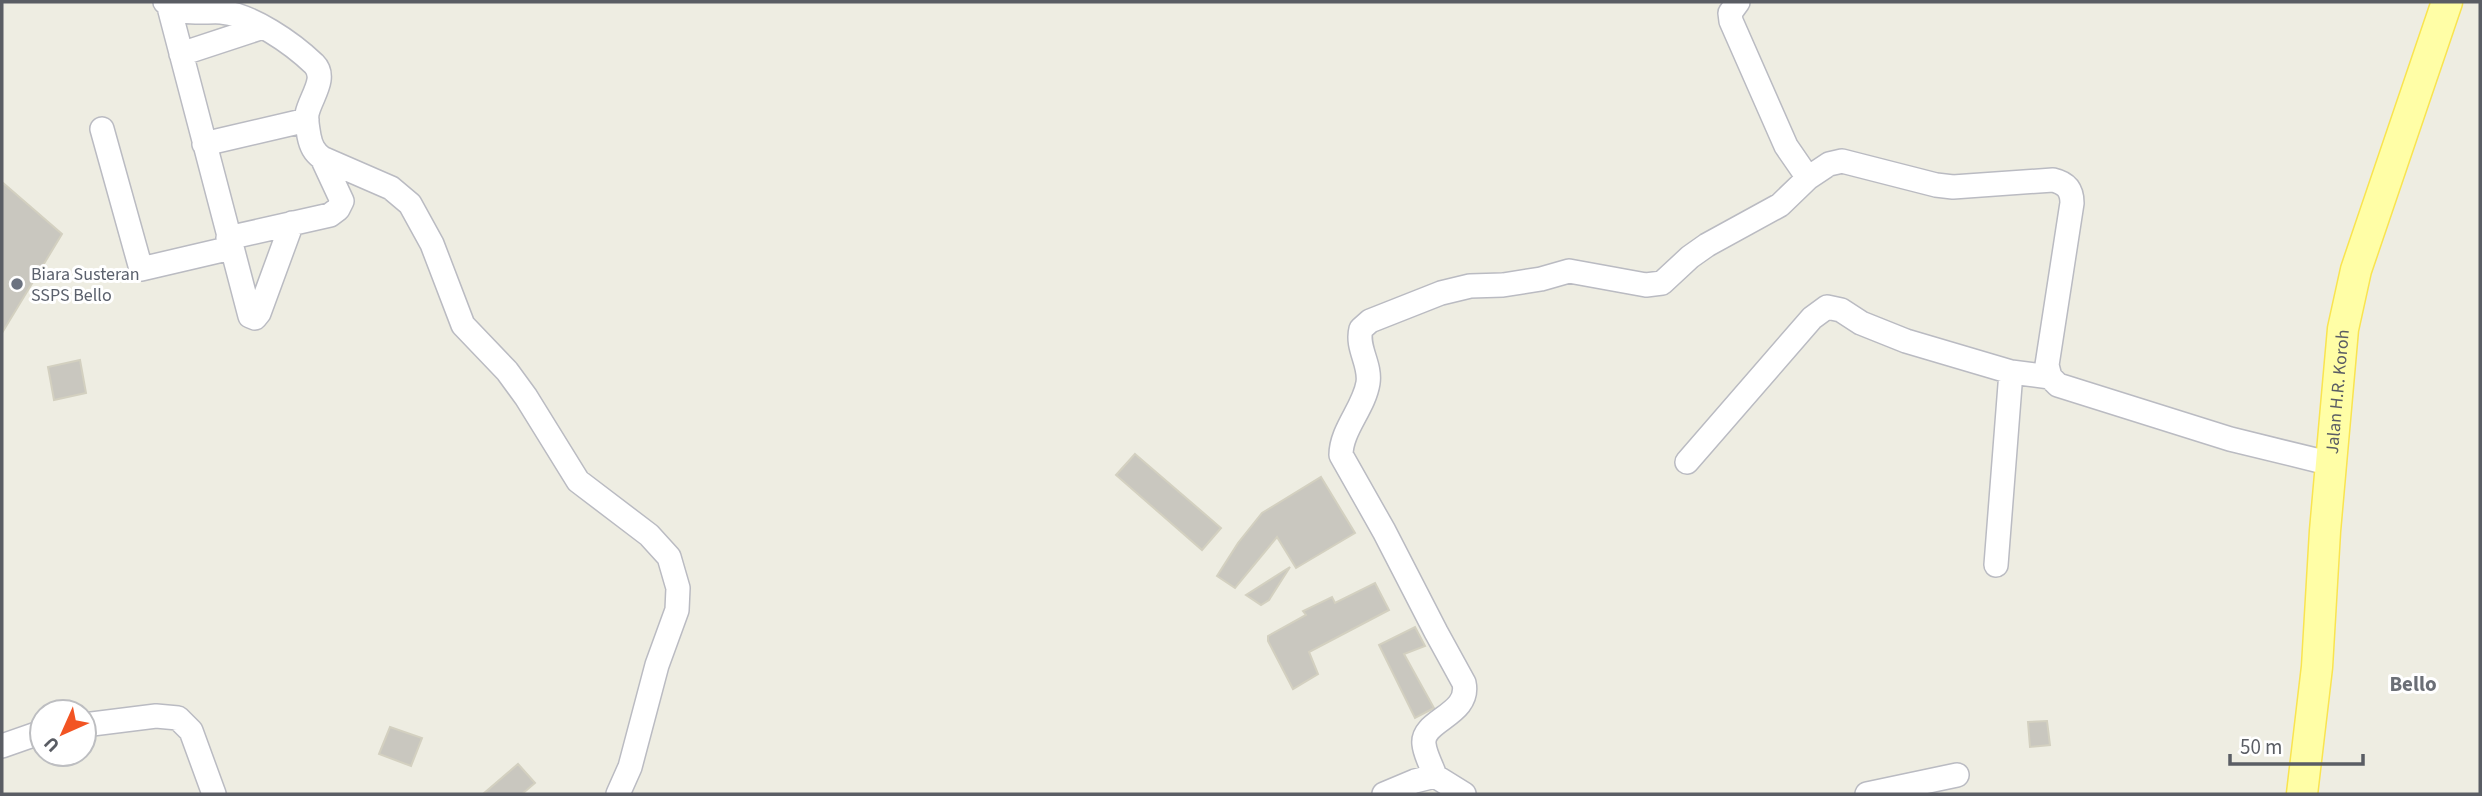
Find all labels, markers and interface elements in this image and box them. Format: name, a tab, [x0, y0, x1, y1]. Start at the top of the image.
place label: Biara Susteran SSPS Bello	[31, 262, 140, 308]
marker: Biara Susteran SSPS Bello	[9, 276, 25, 292]
street label: Jalan H.R. Koroh	[2320, 328, 2356, 455]
district label: Bello	[2389, 669, 2437, 699]
north arrow	[28, 698, 98, 768]
scale bar	[2230, 722, 2363, 766]
text: U	[38, 730, 66, 758]
text: 50 m	[2240, 732, 2282, 762]

